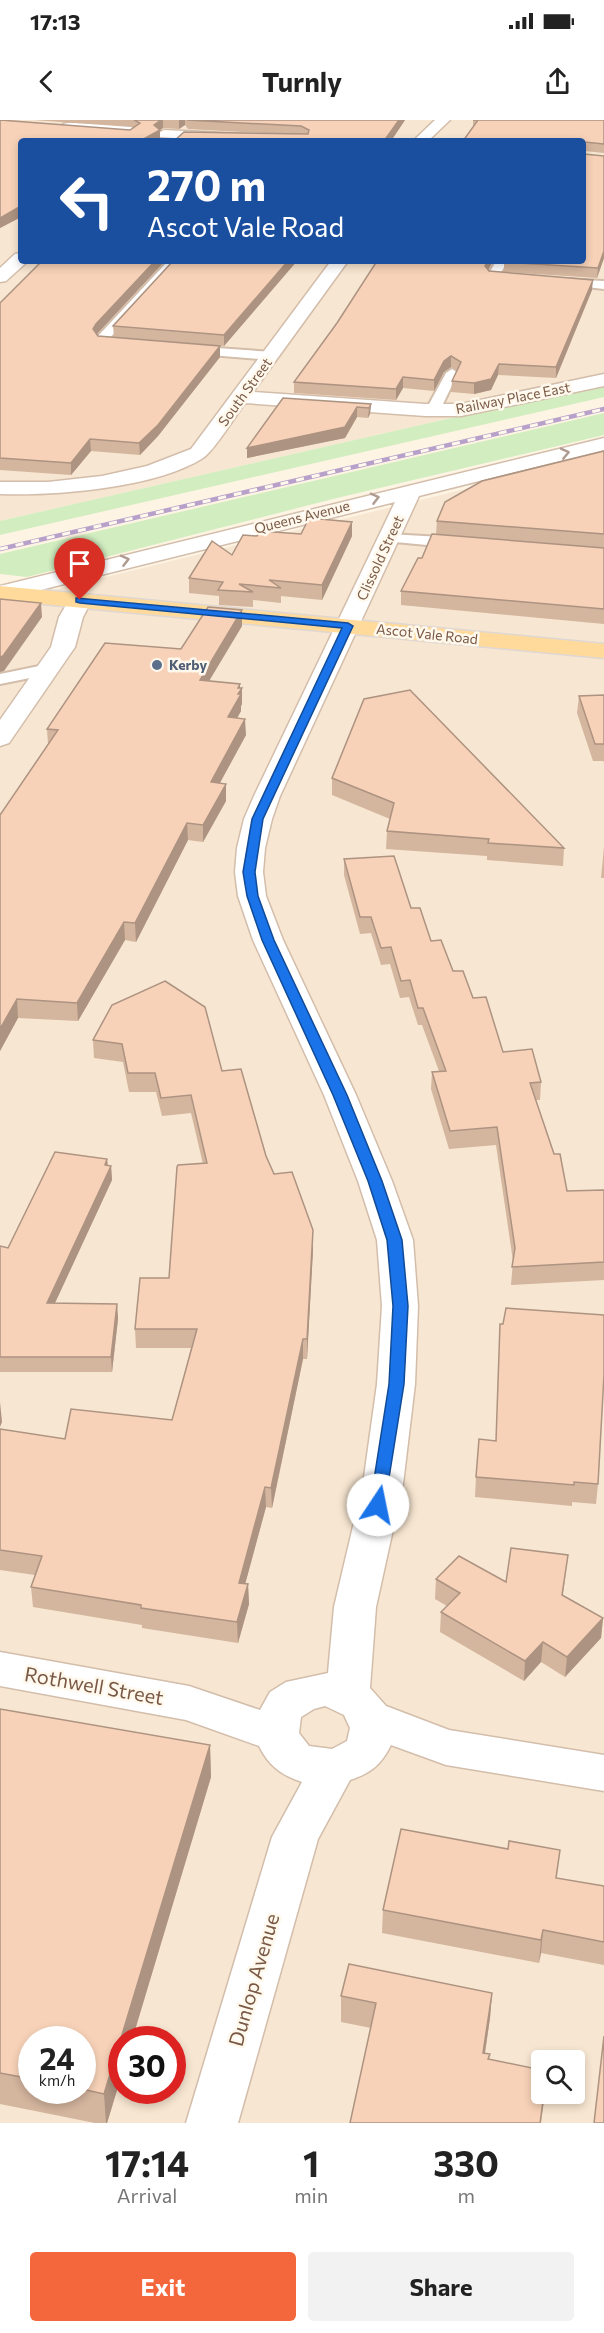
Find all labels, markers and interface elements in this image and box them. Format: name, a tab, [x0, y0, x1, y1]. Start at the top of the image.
text: 17:13	[30, 8, 81, 35]
icon: back	[30, 65, 63, 98]
text: Turnly	[262, 65, 342, 98]
icon: share	[541, 65, 574, 98]
text: 270 m	[147, 158, 266, 210]
icon: left	[48, 162, 126, 240]
text: Ascot Vale Road	[147, 210, 344, 243]
street label: South Street	[214, 354, 275, 429]
street label: Railway Place East	[454, 378, 572, 417]
one-way arrow	[560, 447, 570, 460]
one-way arrow	[370, 493, 380, 506]
street label: Queens Avenue	[252, 496, 351, 537]
street label: Clissold Street	[352, 512, 407, 603]
pin	[54, 538, 105, 600]
icon: arrive	[63, 547, 96, 580]
one-way arrow	[120, 555, 130, 568]
street label: Ascot Vale Road	[375, 620, 479, 647]
place label: Kerby	[169, 656, 207, 673]
marker: Kerby	[150, 658, 164, 672]
position arrow	[346, 1473, 410, 1537]
street label: Rothwell Street	[23, 1661, 166, 1709]
street label: Dunlop Avenue	[223, 1911, 283, 2049]
speed limit sign: 30	[108, 2026, 186, 2104]
text: 24	[39, 2039, 75, 2076]
map controls	[531, 2050, 585, 2104]
button: search	[531, 2050, 585, 2104]
text: km/h	[39, 2071, 75, 2089]
text: 17:14	[105, 2140, 189, 2184]
text: 1	[303, 2140, 319, 2184]
text: 330	[433, 2140, 499, 2184]
text: Arrival	[117, 2183, 177, 2207]
text: min	[294, 2183, 328, 2207]
text: m	[457, 2183, 475, 2207]
button: Exit	[30, 2252, 296, 2321]
button: Share	[308, 2252, 574, 2321]

